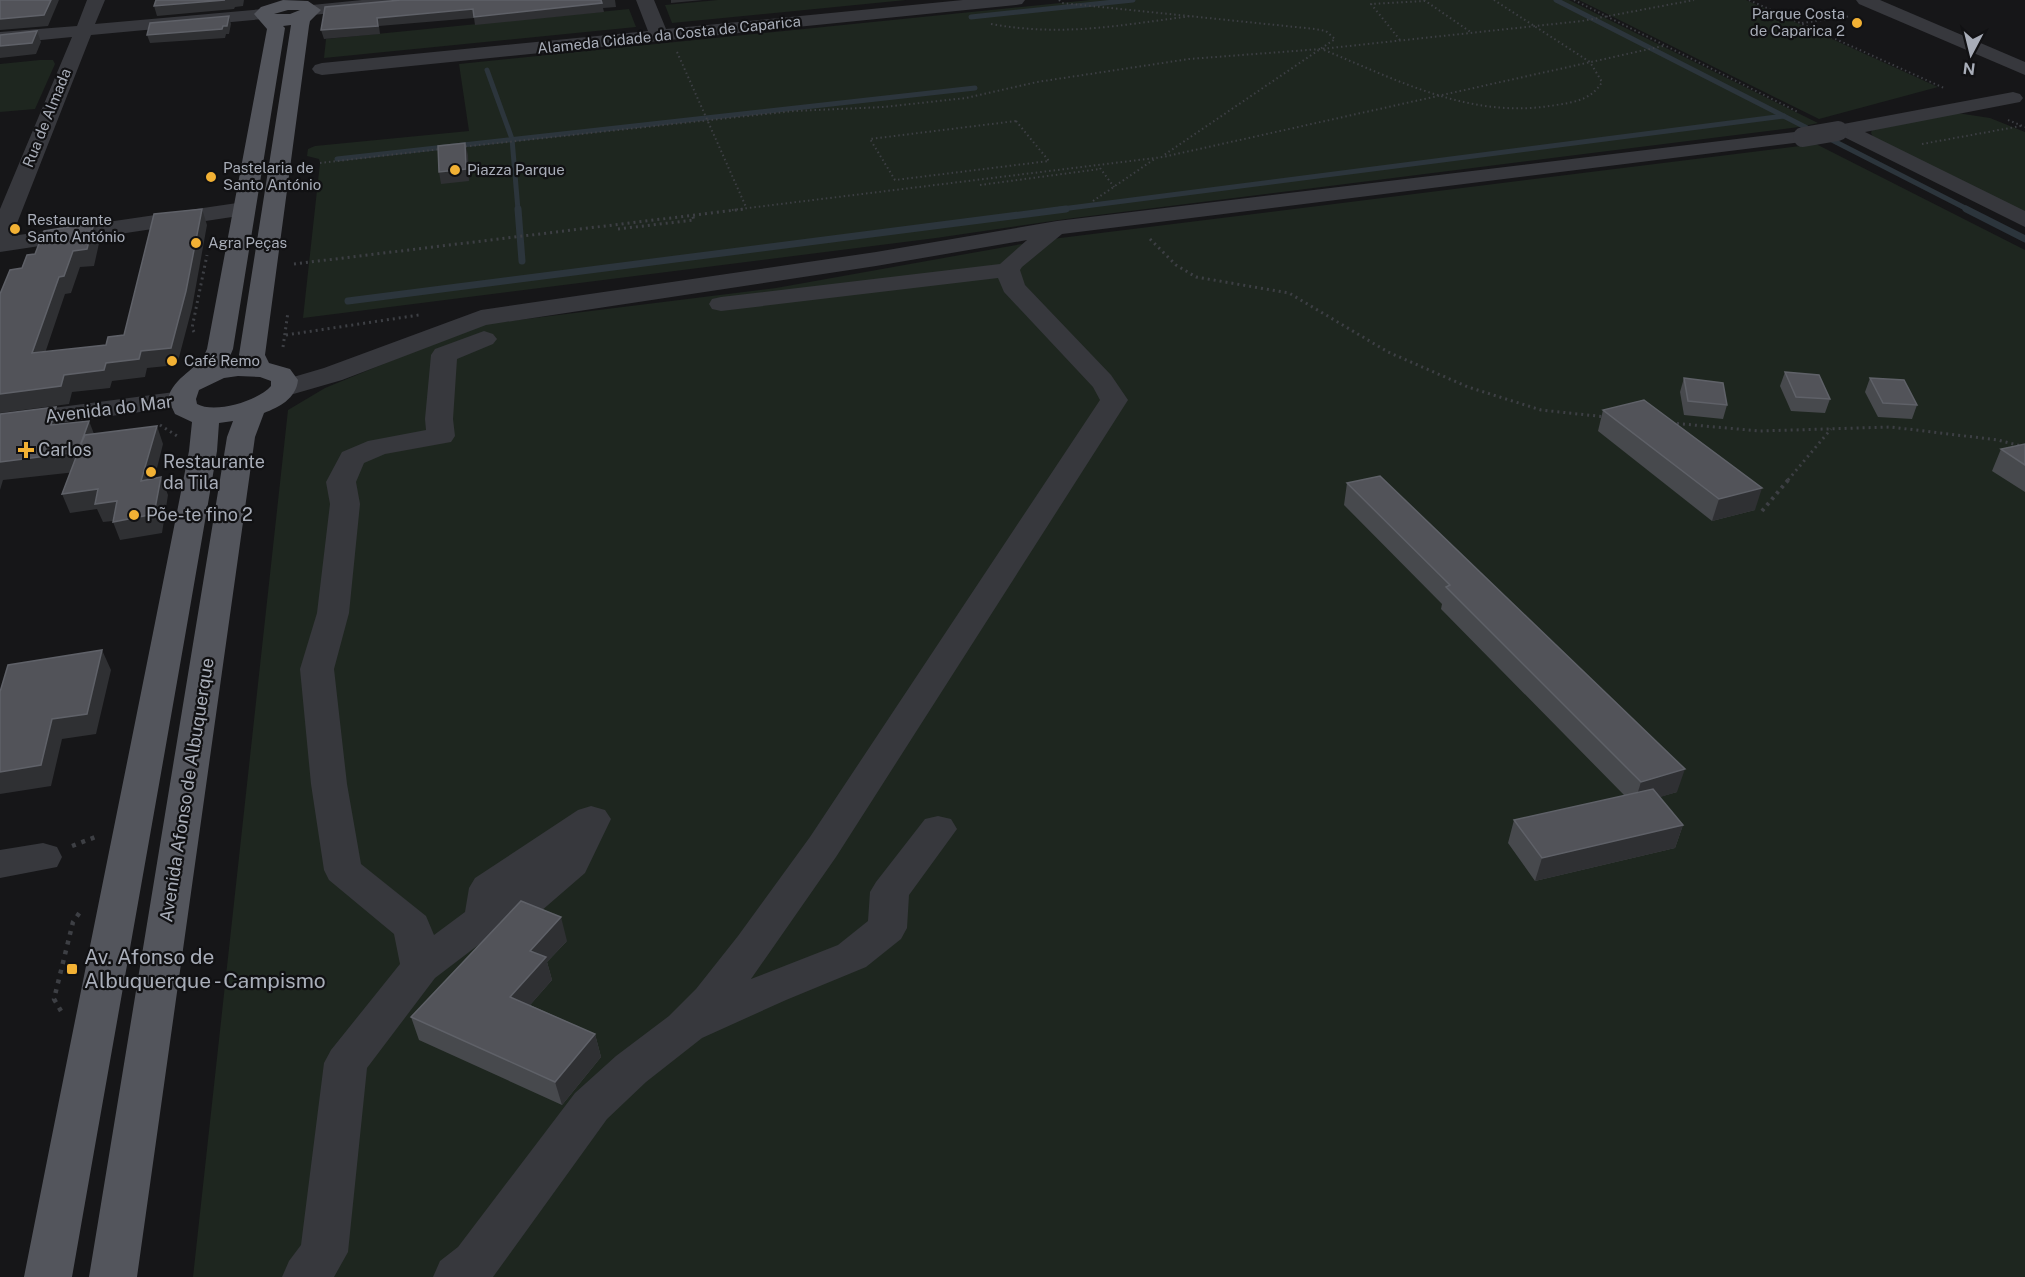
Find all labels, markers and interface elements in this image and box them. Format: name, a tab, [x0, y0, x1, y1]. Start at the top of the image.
place label: Parque Costa de Caparica 2	[1750, 5, 1845, 39]
street label: Alameda Cidade da Costa de Caparica	[536, 12, 802, 57]
marker: Parque Costa de Caparica 2	[1850, 16, 1864, 30]
north arrow	[1941, 24, 2001, 84]
text: N	[1962, 58, 1977, 79]
street label: Rua de Almada	[19, 66, 74, 170]
place label: Pastelaria de Santo António	[223, 159, 321, 193]
place label: Piazza Parque	[467, 161, 565, 178]
marker: Piazza Parque	[448, 163, 462, 177]
marker: Pastelaria de Santo António	[204, 170, 218, 184]
place label: Restaurante Santo António	[27, 211, 125, 245]
marker: Restaurante Santo António	[8, 222, 22, 236]
place label: Agra Peças	[208, 234, 287, 251]
marker: Agra Peças	[189, 236, 203, 250]
place label: Café Remo	[184, 352, 260, 369]
marker: Café Remo	[165, 354, 179, 368]
street label: Avenida do Mar	[44, 390, 174, 427]
place label: Carlos	[38, 439, 92, 460]
marker: Carlos	[19, 443, 33, 457]
place label: Restaurante da Tila	[163, 451, 265, 493]
marker: Restaurante da Tila	[144, 465, 158, 479]
place label: Põe-te fino 2	[146, 504, 253, 525]
marker: Põe-te fino 2	[127, 508, 141, 522]
street label: Avenida Afonso de Albuquerque	[155, 656, 218, 924]
place label: Av. Afonso de Albuquerque - Campismo	[84, 944, 326, 993]
marker: Av. Afonso de Albuquerque - Campismo	[65, 962, 79, 976]

